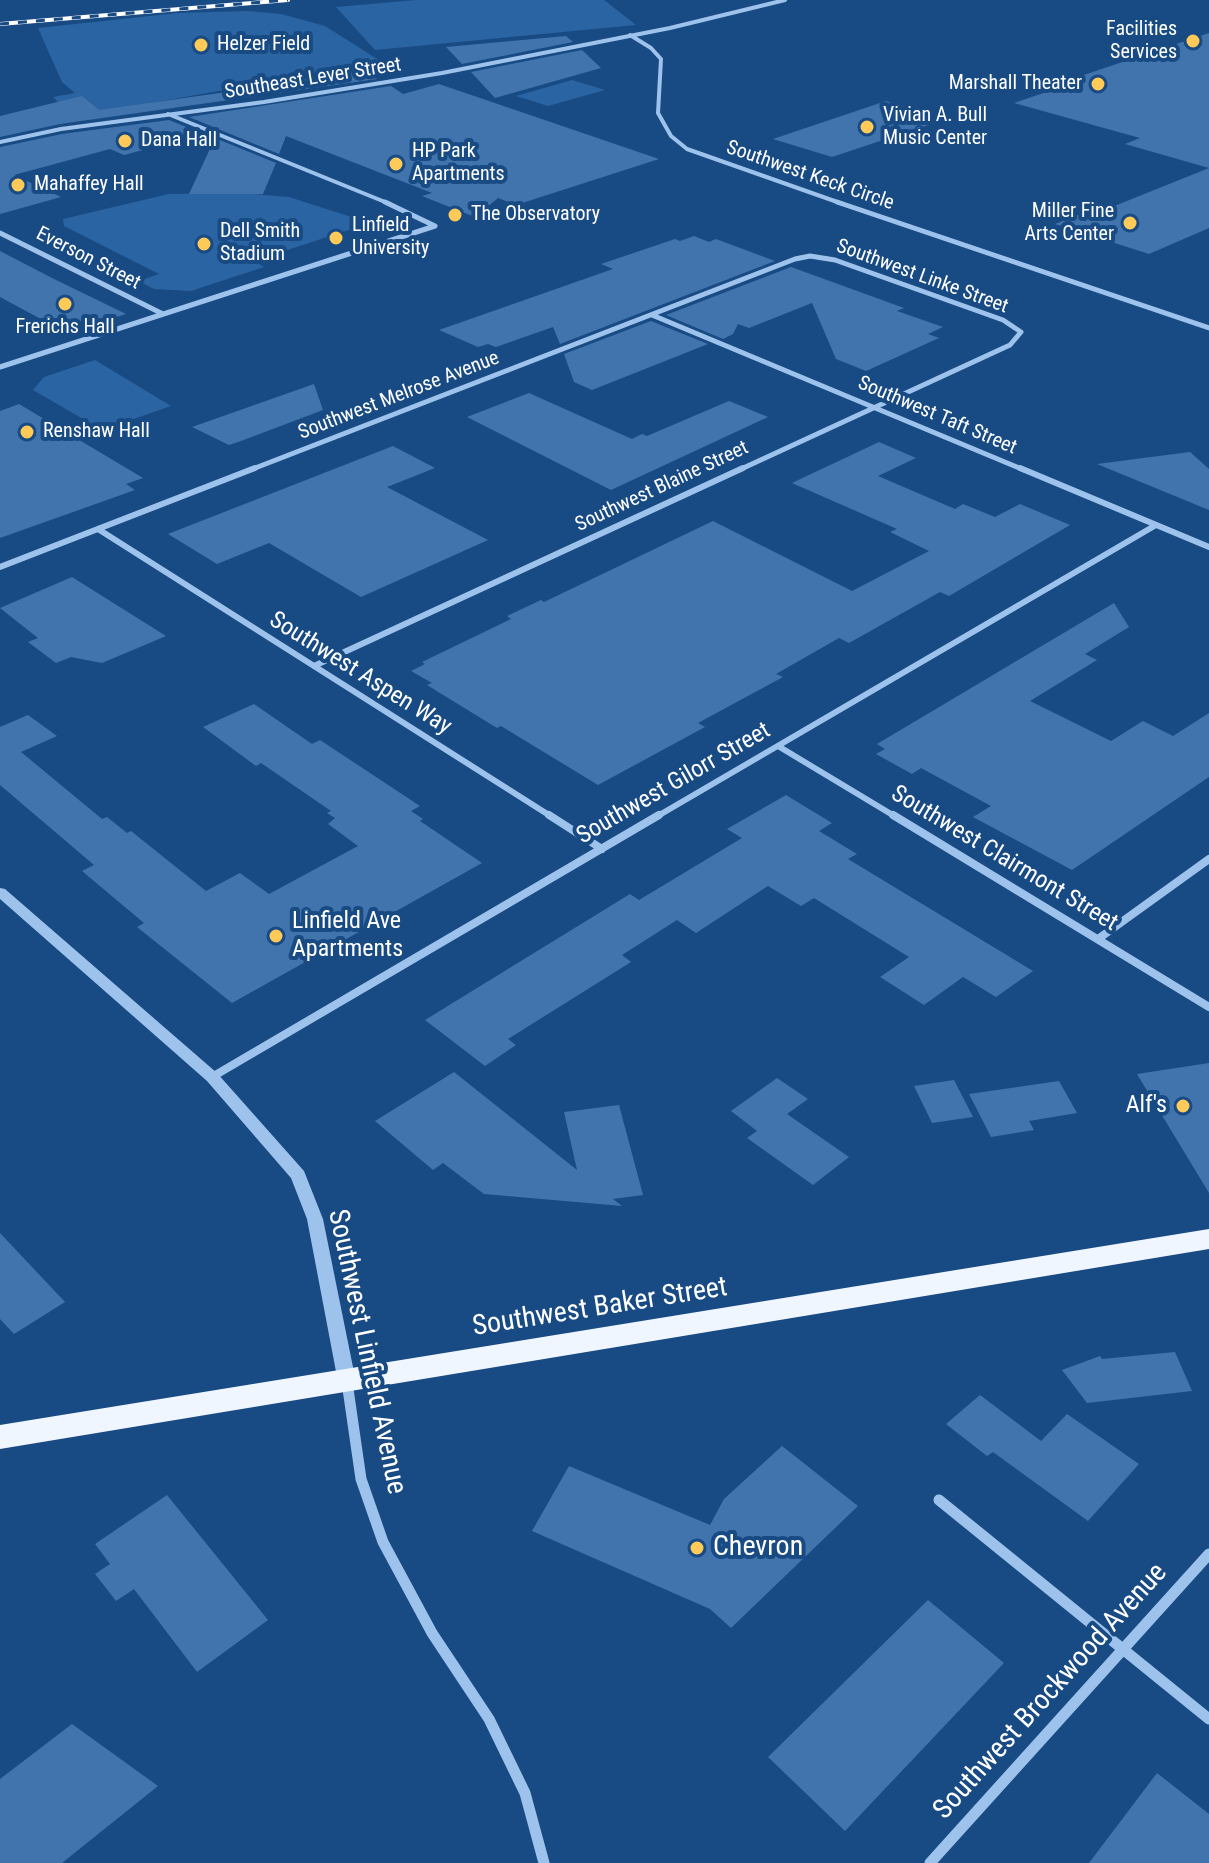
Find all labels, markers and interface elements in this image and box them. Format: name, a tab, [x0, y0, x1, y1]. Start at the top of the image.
place label: Facilities Services	[1106, 18, 1177, 65]
marker: Facilities Services	[1184, 32, 1202, 50]
place label: Helzer Field	[217, 33, 310, 57]
marker: Helzer Field	[192, 36, 210, 54]
street label: Southeast Lever Street	[223, 53, 403, 105]
place label: Marshall Theater	[949, 72, 1082, 96]
marker: Marshall Theater	[1089, 75, 1107, 93]
place label: Vivian A. Bull Music Center	[883, 104, 987, 151]
marker: Vivian A. Bull Music Center	[858, 118, 876, 136]
place label: Dana Hall	[141, 129, 217, 153]
marker: Dana Hall	[116, 132, 134, 150]
street label: Southwest Keck Circle	[723, 136, 897, 216]
place label: HP Park Apartments	[412, 140, 505, 187]
marker: HP Park Apartments	[387, 155, 405, 173]
place label: Mahaffey Hall	[34, 173, 144, 197]
marker: Mahaffey Hall	[9, 176, 27, 194]
place label: Miller Fine Arts Center	[1024, 200, 1114, 247]
place label: The Observatory	[471, 203, 600, 227]
marker: The Observatory	[446, 206, 464, 224]
place label: Linfield University	[352, 214, 429, 261]
marker: Miller Fine Arts Center	[1121, 214, 1139, 232]
place label: Dell Smith Stadium	[220, 220, 300, 267]
street label: Everson Street	[32, 222, 144, 296]
marker: Linfield University	[327, 229, 345, 247]
marker: Dell Smith Stadium	[195, 235, 213, 253]
street label: Southwest Linke Street	[833, 235, 1011, 319]
marker: Frerichs Hall	[56, 295, 74, 313]
place label: Frerichs Hall	[15, 316, 115, 340]
street label: Southwest Melrose Avenue	[295, 347, 503, 445]
street label: Southwest Taft Street	[854, 372, 1020, 460]
place label: Renshaw Hall	[43, 420, 150, 444]
marker: Renshaw Hall	[18, 423, 36, 441]
street label: Southwest Blaine Street	[572, 436, 752, 538]
street label: Southwest Aspen Way	[264, 606, 456, 742]
street label: Southwest Gilorr Street	[572, 717, 776, 851]
street label: Southwest Clairmont Street	[885, 780, 1123, 938]
place label: Linfield Ave Apartments	[292, 908, 403, 964]
marker: Linfield Ave Apartments	[267, 927, 285, 945]
place label: Alf's	[1126, 1092, 1167, 1120]
marker: Alf's	[1174, 1097, 1192, 1115]
street label: Southwest Linfield Avenue	[319, 1207, 413, 1497]
street label: Southwest Baker Street	[470, 1271, 730, 1345]
place label: Chevron	[713, 1531, 803, 1565]
marker: Chevron	[688, 1539, 706, 1557]
street label: Southwest Brockwood Avenue	[927, 1557, 1175, 1827]

